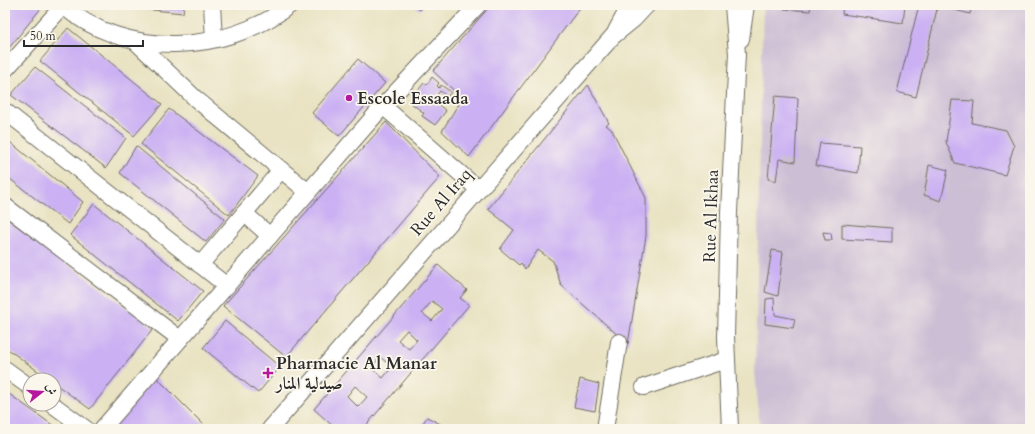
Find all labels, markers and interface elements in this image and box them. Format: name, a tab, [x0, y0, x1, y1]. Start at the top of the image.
scale bar	[24, 22, 143, 48]
text: 50 m	[30, 28, 57, 44]
place label: Escole Essaada	[357, 87, 469, 110]
marker: Escole Essaada	[344, 93, 354, 103]
street label: Rue Al Iraq	[405, 163, 477, 241]
street label: Rue Al Ikhaa	[698, 168, 724, 263]
place label: Pharmacie Al Manar صيدلية المنار	[274, 352, 437, 395]
marker: Pharmacie Al Manar صيدلية المنار	[263, 368, 273, 378]
north arrow	[22, 372, 62, 412]
text: ش	[42, 382, 60, 397]

